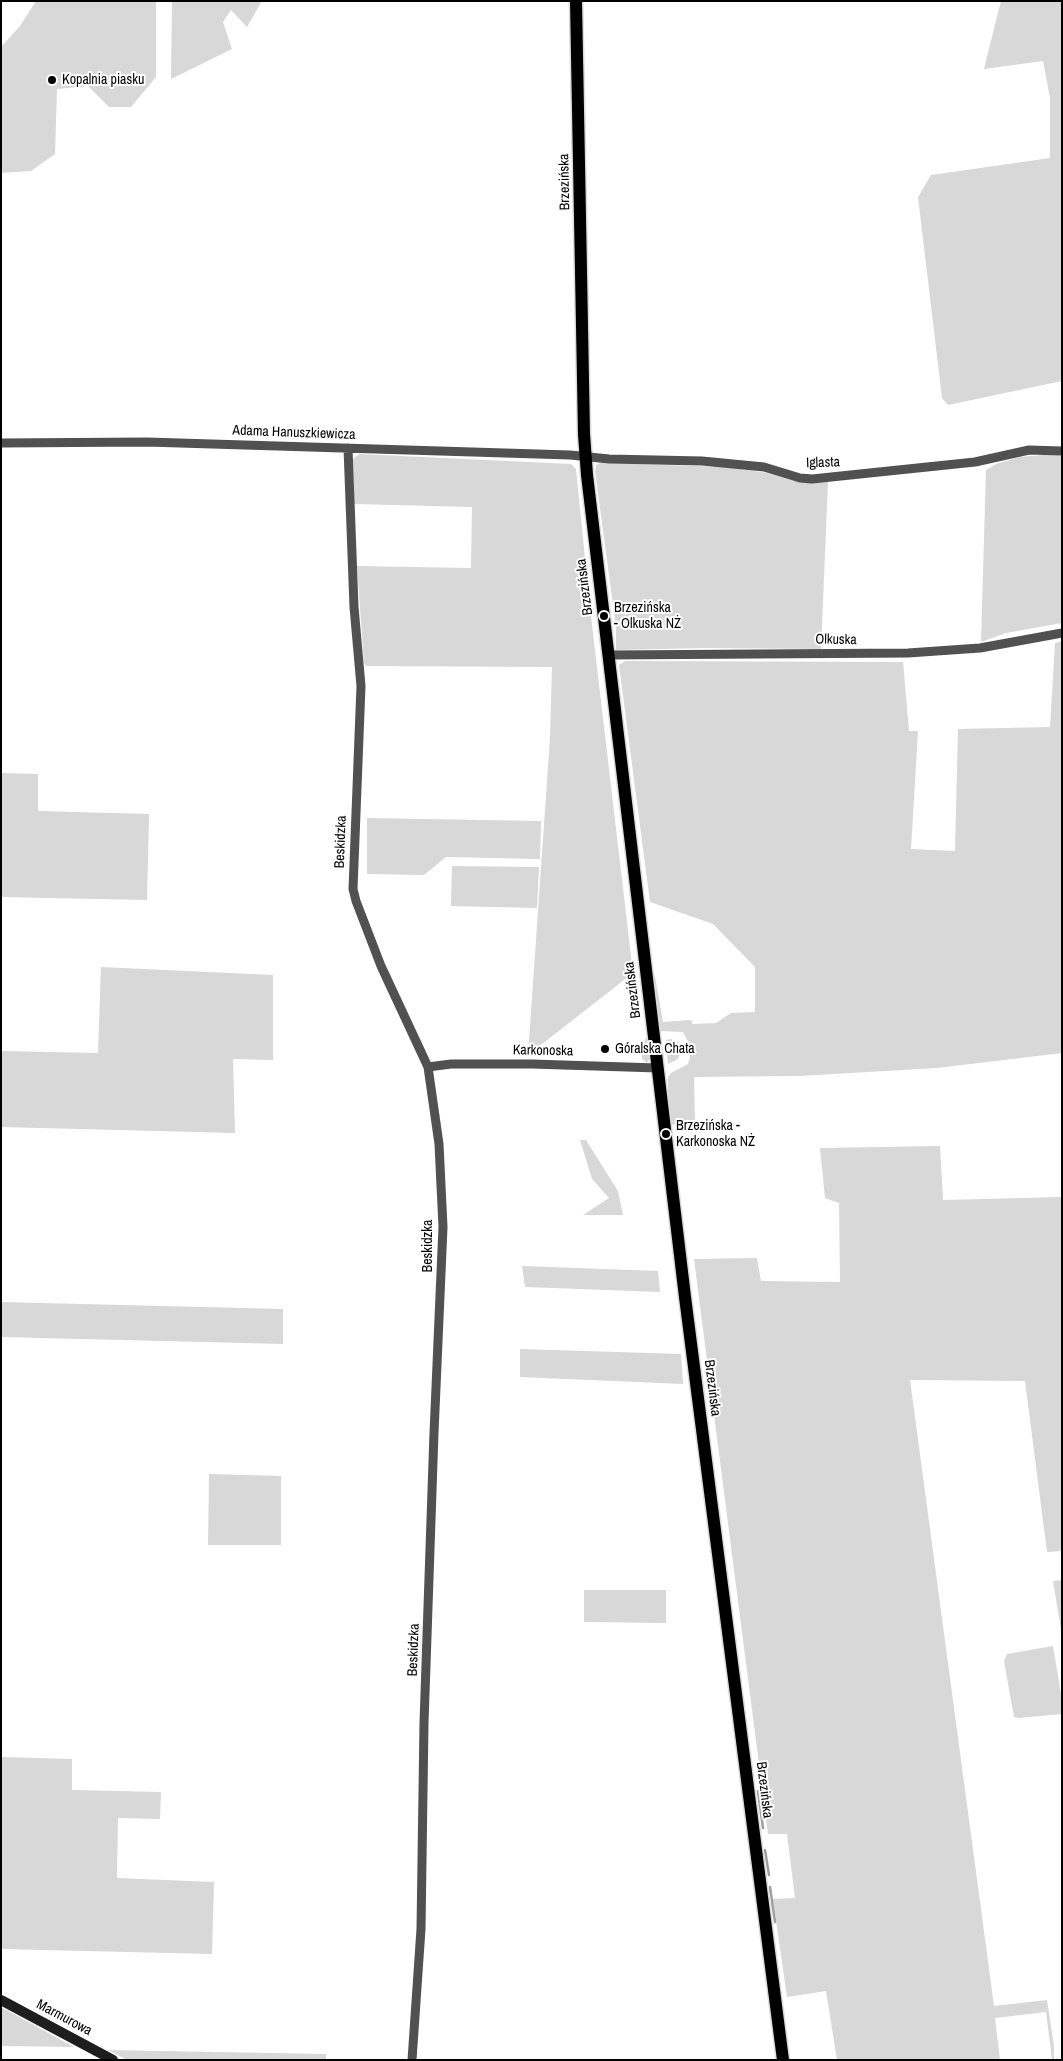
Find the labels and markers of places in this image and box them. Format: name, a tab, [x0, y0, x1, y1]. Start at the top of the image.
place label: Kopalnia piasku	[62, 72, 144, 88]
marker: Kopalnia piasku	[46, 74, 58, 86]
place label: Brzezińska - Olkuska NŻ	[614, 600, 681, 632]
marker: Brzezińska - Olkuska NŻ	[598, 610, 610, 622]
place label: Góralska Chata	[615, 1041, 695, 1057]
marker: Góralska Chata	[599, 1043, 611, 1055]
place label: Brzezińska - Karkonoska NŻ	[676, 1118, 755, 1150]
marker: Brzezińska - Karkonoska NŻ	[660, 1128, 672, 1140]

